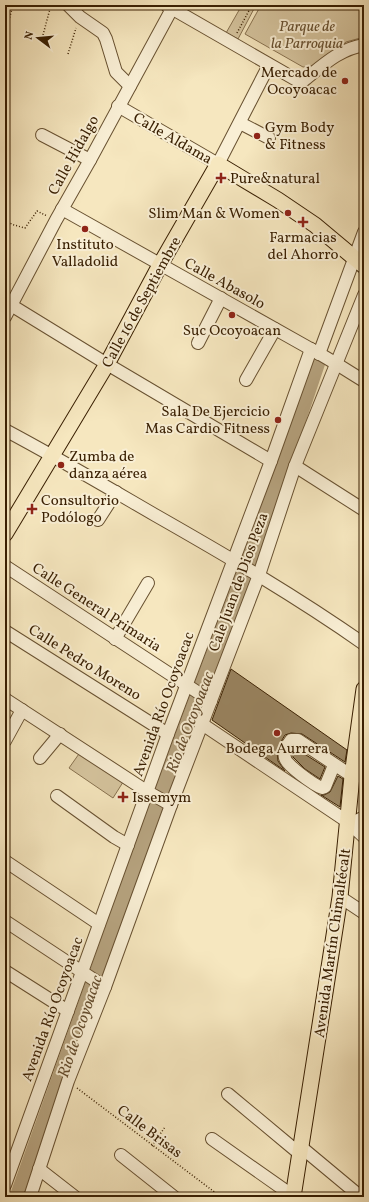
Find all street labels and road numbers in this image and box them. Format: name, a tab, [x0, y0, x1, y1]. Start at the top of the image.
street label: Calle Aldama	[129, 108, 216, 170]
street label: Calle Hidalgo	[44, 112, 105, 199]
street label: Calle 16 de Septiembre	[97, 233, 187, 372]
street label: Calle Abasolo	[180, 253, 268, 315]
street label: Cale Juan de Dios Peza	[204, 510, 274, 655]
street label: Calle General Primaria	[27, 559, 165, 658]
street label: Calle Pedro Moreno	[24, 620, 145, 707]
street label: Avenida Río Ocoyoacac	[128, 629, 200, 780]
street label: Avenida Martín Chimaltécalt	[310, 847, 357, 1039]
street label: Avenida Río Ocoyoacac	[17, 934, 89, 1085]
street label: Calle Brisas	[112, 1101, 186, 1164]

